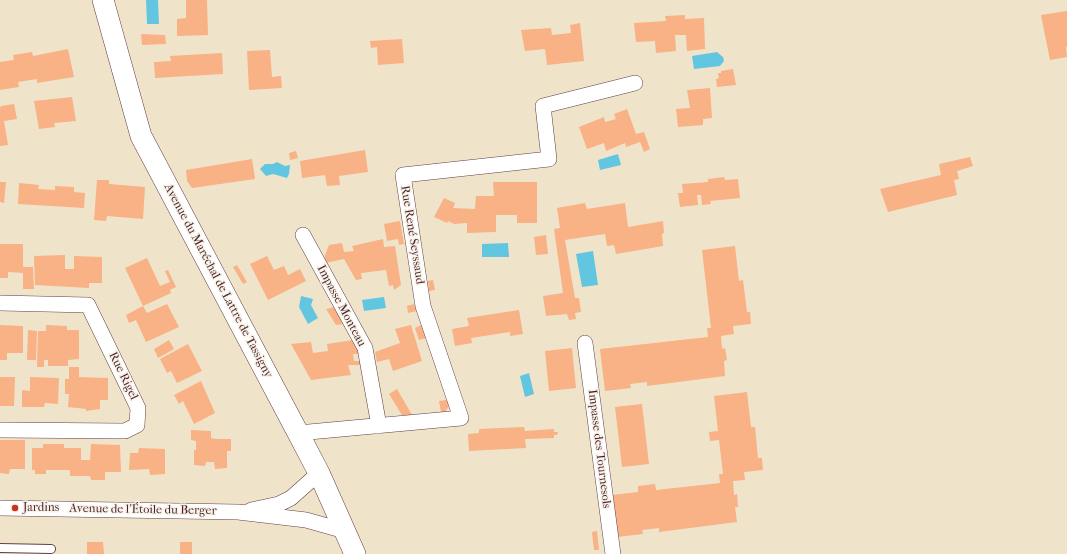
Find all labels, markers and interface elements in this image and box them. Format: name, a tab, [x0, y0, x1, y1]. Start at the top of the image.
street label: Avenue du Maréchal de Lattre de Tassigny	[161, 182, 275, 380]
street label: Rue René Seyssaud	[397, 185, 427, 285]
street label: Impasse Monteau	[313, 263, 369, 349]
street label: Rue Rigel	[105, 350, 141, 402]
street label: Impasse des Tournesols	[585, 389, 613, 509]
place label: Jardins	[23, 501, 59, 515]
street label: Avenue de l'Étoile du Berger	[69, 502, 217, 518]
marker: Jardins	[10, 503, 20, 513]

